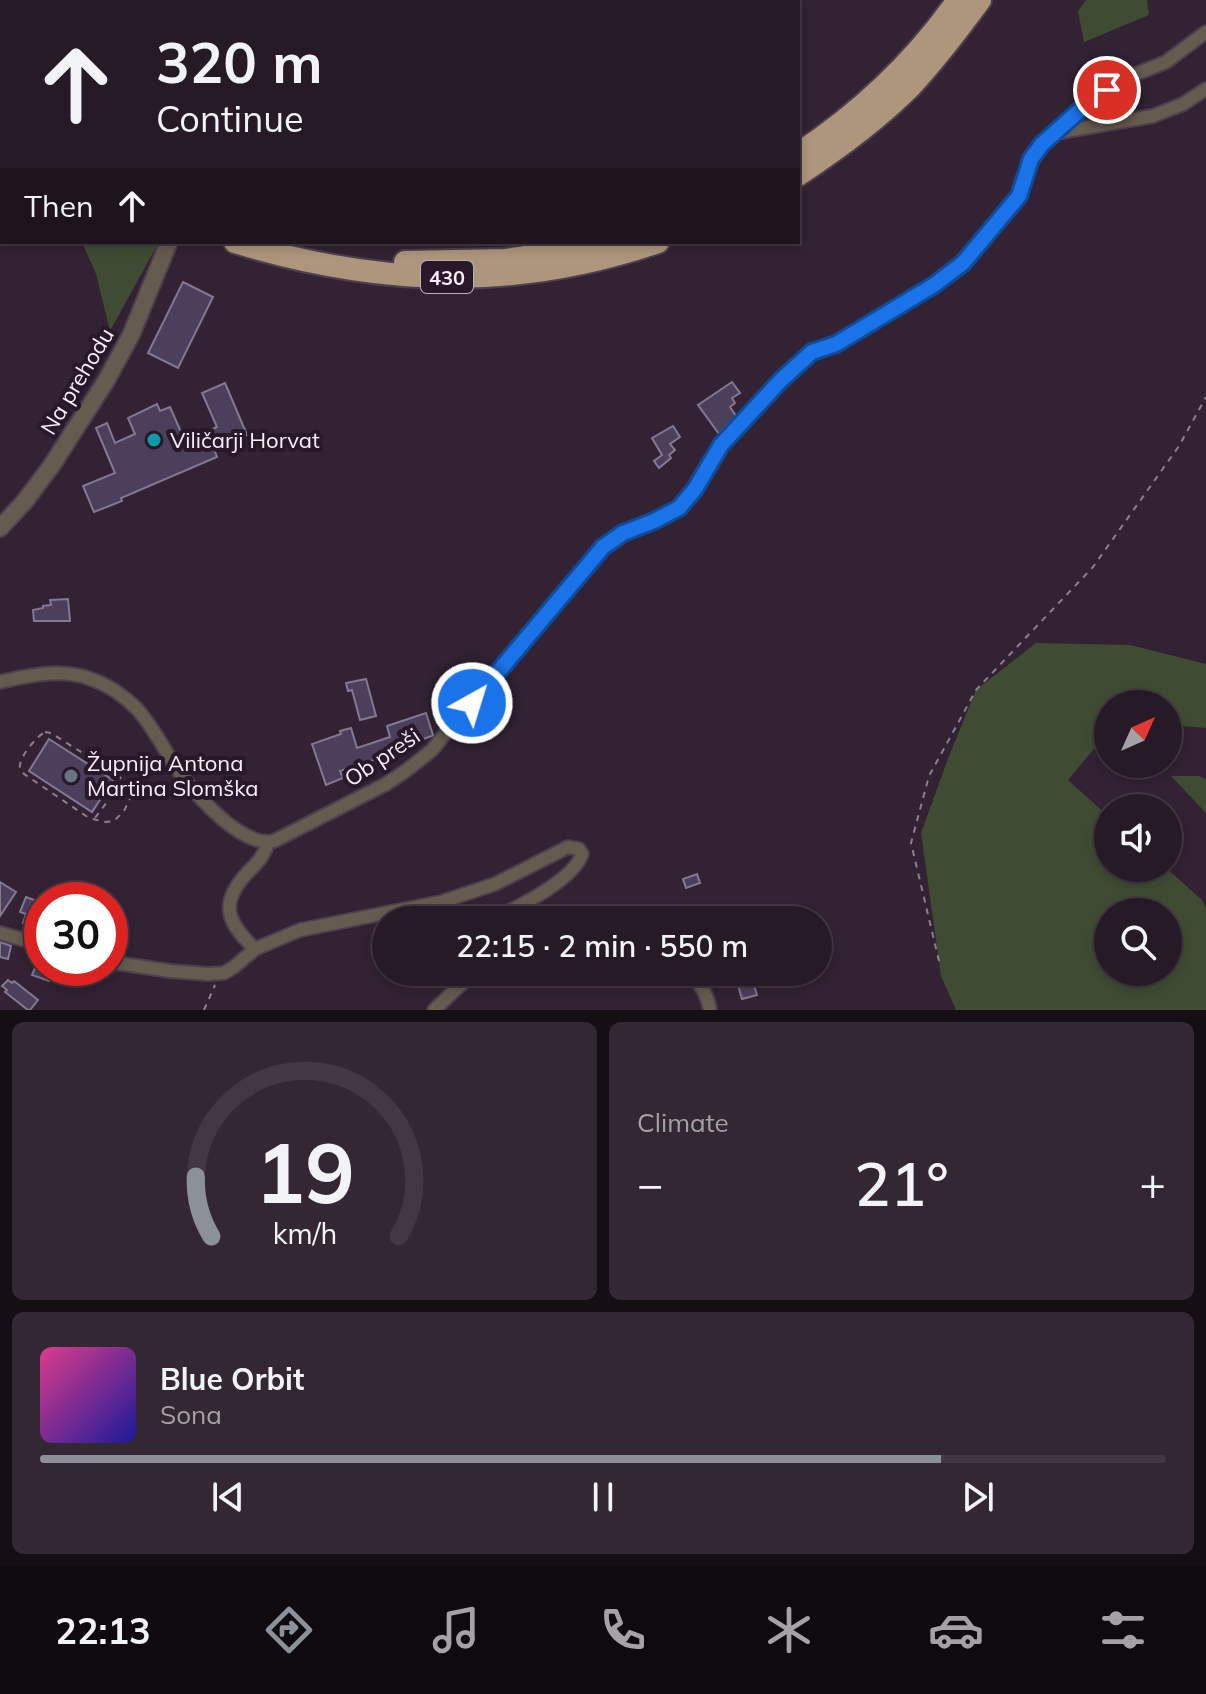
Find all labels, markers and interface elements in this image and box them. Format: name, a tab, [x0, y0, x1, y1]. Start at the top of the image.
text: 320 m	[156, 27, 323, 97]
icon: ahead	[24, 32, 128, 136]
pin	[1073, 56, 1141, 124]
icon: arrive	[1085, 68, 1129, 112]
text: Continue	[156, 96, 304, 141]
icon: ahead	[110, 184, 154, 228]
text: Then	[24, 187, 94, 225]
road number: 430	[421, 261, 473, 293]
street label: Na prehodu	[34, 322, 120, 440]
place label: Viličarji Horvat	[170, 426, 320, 454]
marker: Viličarji Horvat	[145, 431, 163, 449]
position arrow	[430, 661, 514, 745]
north arrow	[1094, 690, 1182, 778]
map controls	[1094, 690, 1182, 986]
street label: Ob preši	[339, 722, 425, 792]
place label: Župnija Antona Martina Slomška	[87, 749, 259, 802]
marker: Župnija Antona Martina Slomška	[62, 767, 80, 785]
button: sound	[1094, 794, 1182, 882]
speed limit sign: 30	[24, 882, 128, 986]
button: search	[1094, 898, 1182, 986]
text: 22:15 · 2 min · 550 m	[456, 927, 748, 965]
text: Climate	[637, 1106, 729, 1139]
text: 19	[255, 1119, 354, 1224]
text: 21°	[854, 1146, 949, 1221]
text: −	[637, 1156, 663, 1211]
text: +	[1140, 1156, 1166, 1211]
text: km/h	[272, 1215, 337, 1251]
text: Blue Orbit	[160, 1360, 304, 1398]
text: Sona	[160, 1398, 222, 1431]
icon: previous	[206, 1475, 250, 1519]
icon: pause	[581, 1475, 625, 1519]
icon: next	[956, 1475, 1000, 1519]
icon: directions	[261, 1602, 317, 1658]
icon: music	[428, 1602, 484, 1658]
icon: phone	[595, 1602, 651, 1658]
icon: climate	[761, 1602, 817, 1658]
icon: car	[928, 1602, 984, 1658]
icon: filters	[1095, 1602, 1151, 1658]
text: 22:13	[55, 1608, 151, 1653]

